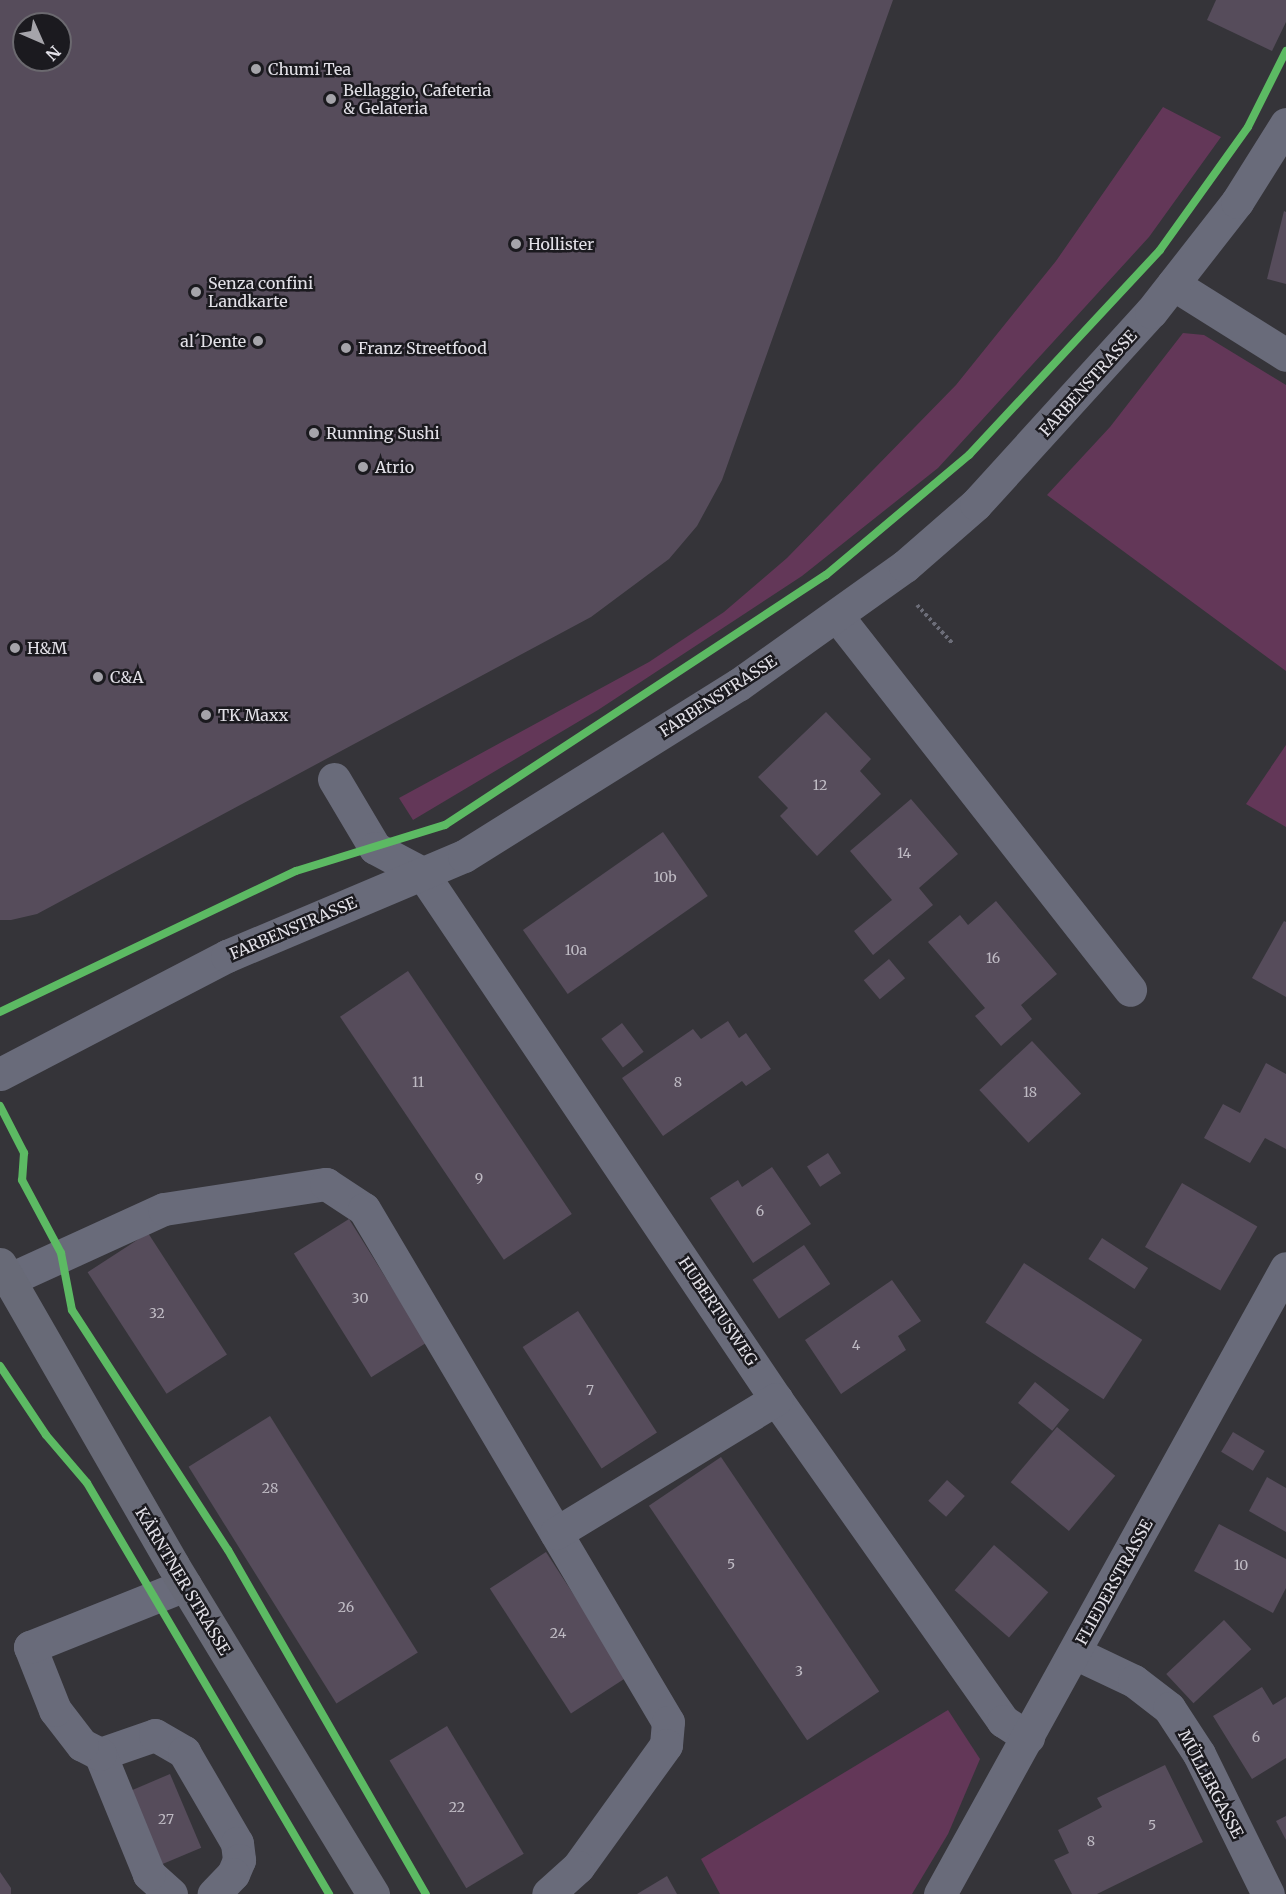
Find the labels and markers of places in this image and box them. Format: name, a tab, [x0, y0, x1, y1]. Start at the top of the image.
place label: Chumi Tea	[268, 59, 351, 79]
marker: Chumi Tea	[249, 62, 263, 76]
place label: Bellaggio, Cafeteria & Gelateria	[343, 80, 491, 118]
marker: Bellaggio, Cafeteria & Gelateria	[324, 92, 338, 106]
place label: Hollister	[528, 234, 594, 254]
marker: Hollister	[509, 237, 523, 251]
place label: Senza confini Landkarte	[208, 273, 313, 311]
marker: Senza confini Landkarte	[189, 285, 203, 299]
place label: al´Dente	[180, 331, 246, 351]
marker: al´Dente	[251, 334, 265, 348]
place label: Franz Streetfood	[358, 338, 487, 358]
marker: Franz Streetfood	[339, 341, 353, 355]
place label: Running Sushi	[326, 423, 440, 443]
marker: Running Sushi	[307, 426, 321, 440]
place label: Atrio	[375, 457, 414, 477]
marker: Atrio	[356, 460, 370, 474]
place label: H&M	[27, 638, 67, 658]
marker: H&M	[8, 641, 22, 655]
place label: C&A	[110, 667, 144, 687]
marker: C&A	[91, 670, 105, 684]
place label: TK Maxx	[218, 705, 288, 725]
marker: TK Maxx	[199, 708, 213, 722]

